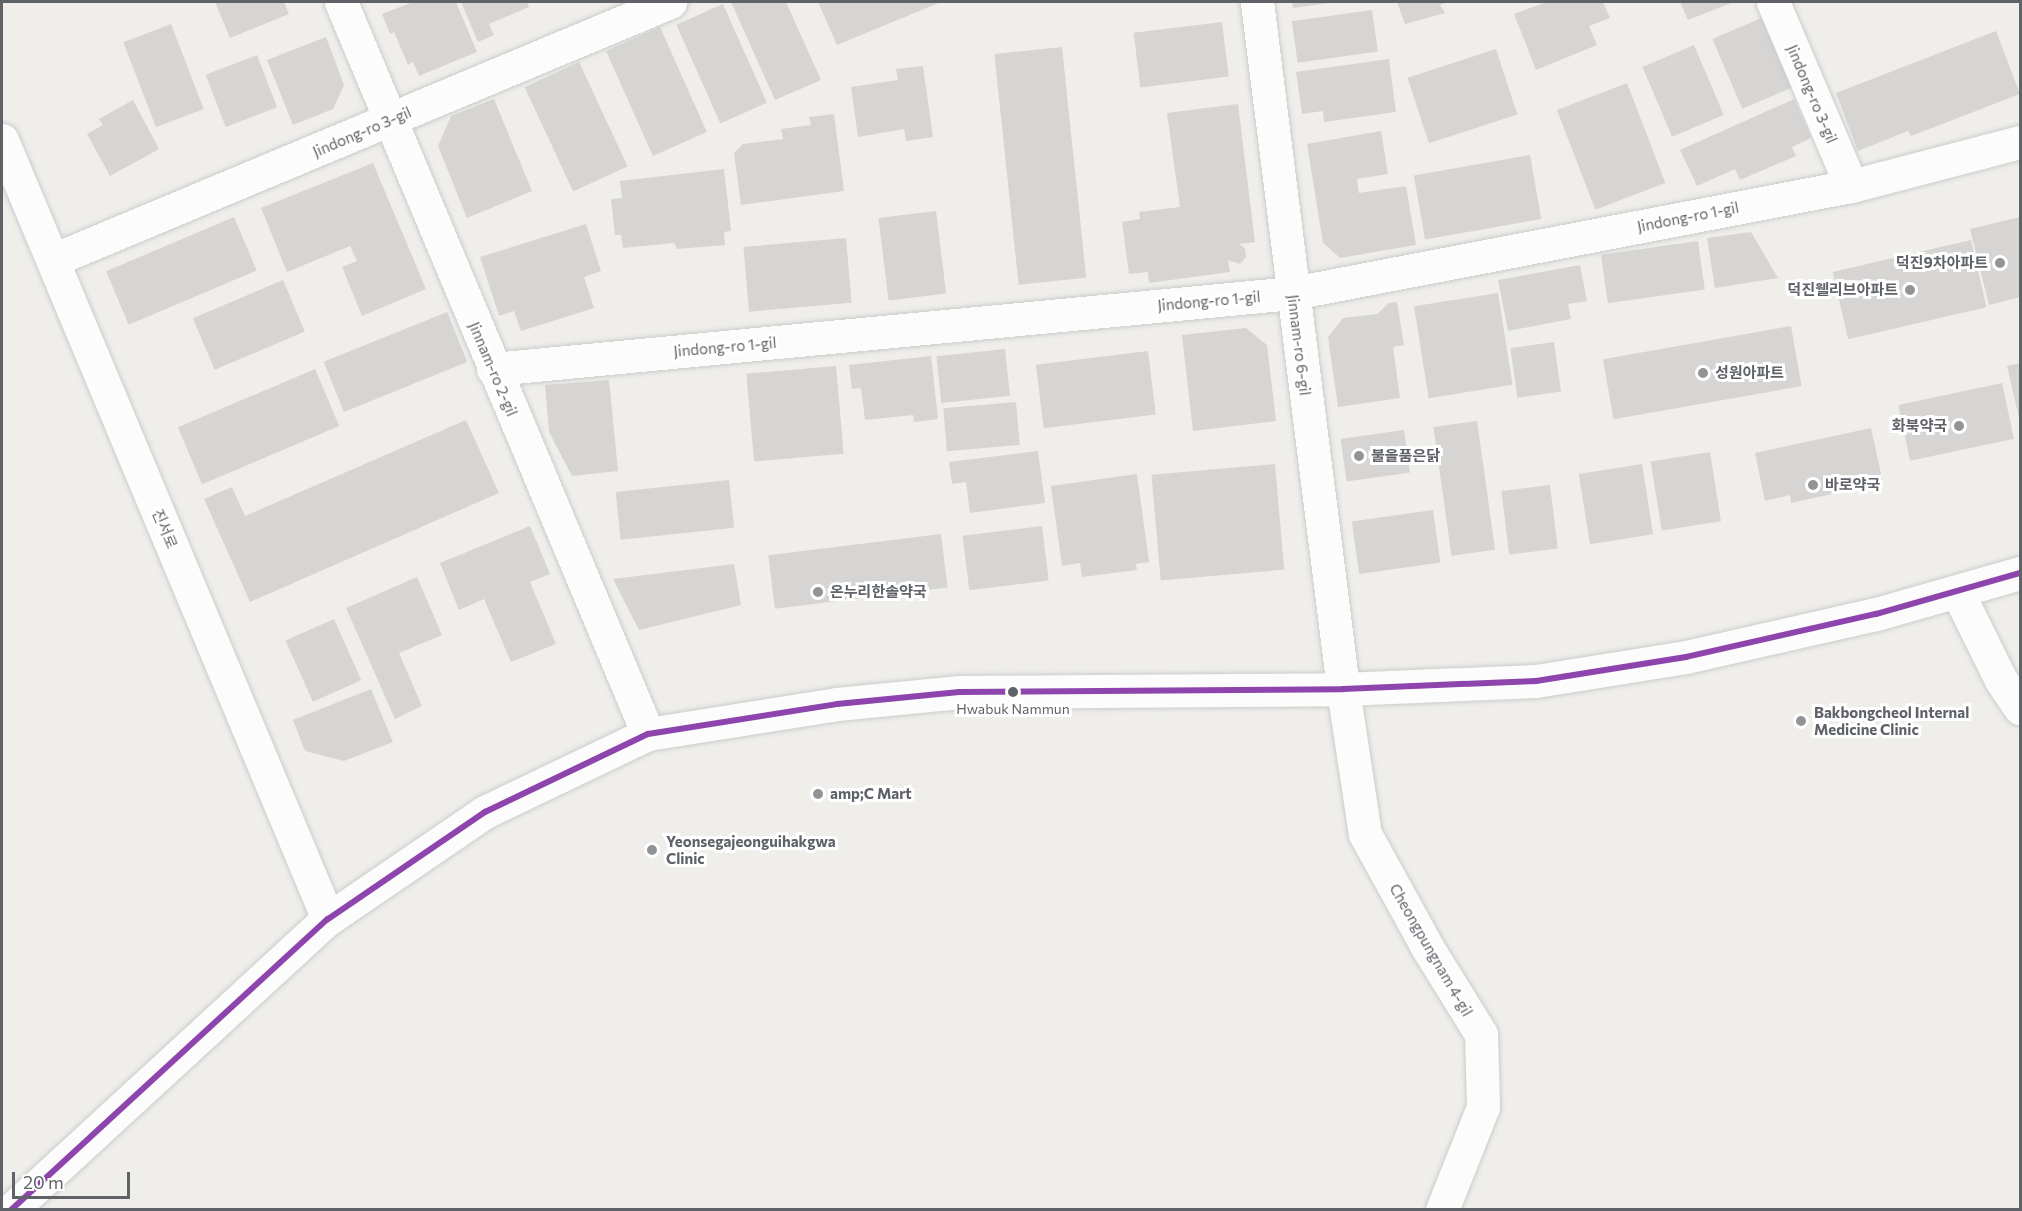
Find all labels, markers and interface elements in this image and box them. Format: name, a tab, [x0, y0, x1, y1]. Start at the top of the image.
street label: Jindong-ro 3-gil	[1783, 42, 1841, 146]
street label: Jindong-ro 3-gil	[310, 103, 414, 161]
street label: Jindong-ro 1-gil	[1636, 198, 1740, 236]
place label: 덕진9차아파트	[1896, 254, 1988, 272]
marker: 덕진9차아파트	[1993, 256, 2007, 270]
place label: 덕진웰리브아파트	[1788, 281, 1898, 299]
marker: 덕진웰리브아파트	[1903, 283, 1917, 297]
street label: Jindong-ro 1-gil	[1157, 288, 1261, 314]
street label: Jinnam-ro 6-gil	[1284, 294, 1314, 396]
street label: Jinnam-ro 2-gil	[465, 319, 521, 419]
street label: Jindong-ro 1-gil	[673, 334, 777, 360]
place label: 성원아파트	[1715, 364, 1784, 382]
marker: 성원아파트	[1696, 366, 1710, 380]
place label: 화북약국	[1892, 417, 1947, 435]
marker: 화북약국	[1952, 419, 1966, 433]
place label: 불을품은닭	[1371, 447, 1440, 465]
marker: 불을품은닭	[1352, 449, 1366, 463]
place label: 바로약국	[1825, 476, 1880, 494]
marker: 바로약국	[1806, 478, 1820, 492]
street label: 진서로	[149, 506, 181, 552]
place label: 온누리한솔약국	[830, 583, 927, 601]
marker: 온누리한솔약국	[811, 585, 825, 599]
marker: Hwabuk Nammun	[1007, 686, 1019, 698]
place label: Hwabuk Nammun	[956, 701, 1070, 717]
place label: Bakbongcheol Internal Medicine Clinic	[1814, 703, 1969, 738]
marker: Bakbongcheol Internal Medicine Clinic	[1792, 712, 1810, 730]
place label: amp;C Mart	[830, 785, 912, 803]
marker: amp;C Mart	[811, 787, 825, 801]
place label: Yeonsegajeonguihakgwa Clinic	[666, 832, 836, 867]
marker: Yeonsegajeonguihakgwa Clinic	[643, 841, 661, 859]
street label: Cheongpungnam 4-gil	[1386, 881, 1476, 1019]
scale bar	[15, 1160, 134, 1198]
text: 20 m	[23, 1171, 64, 1193]

